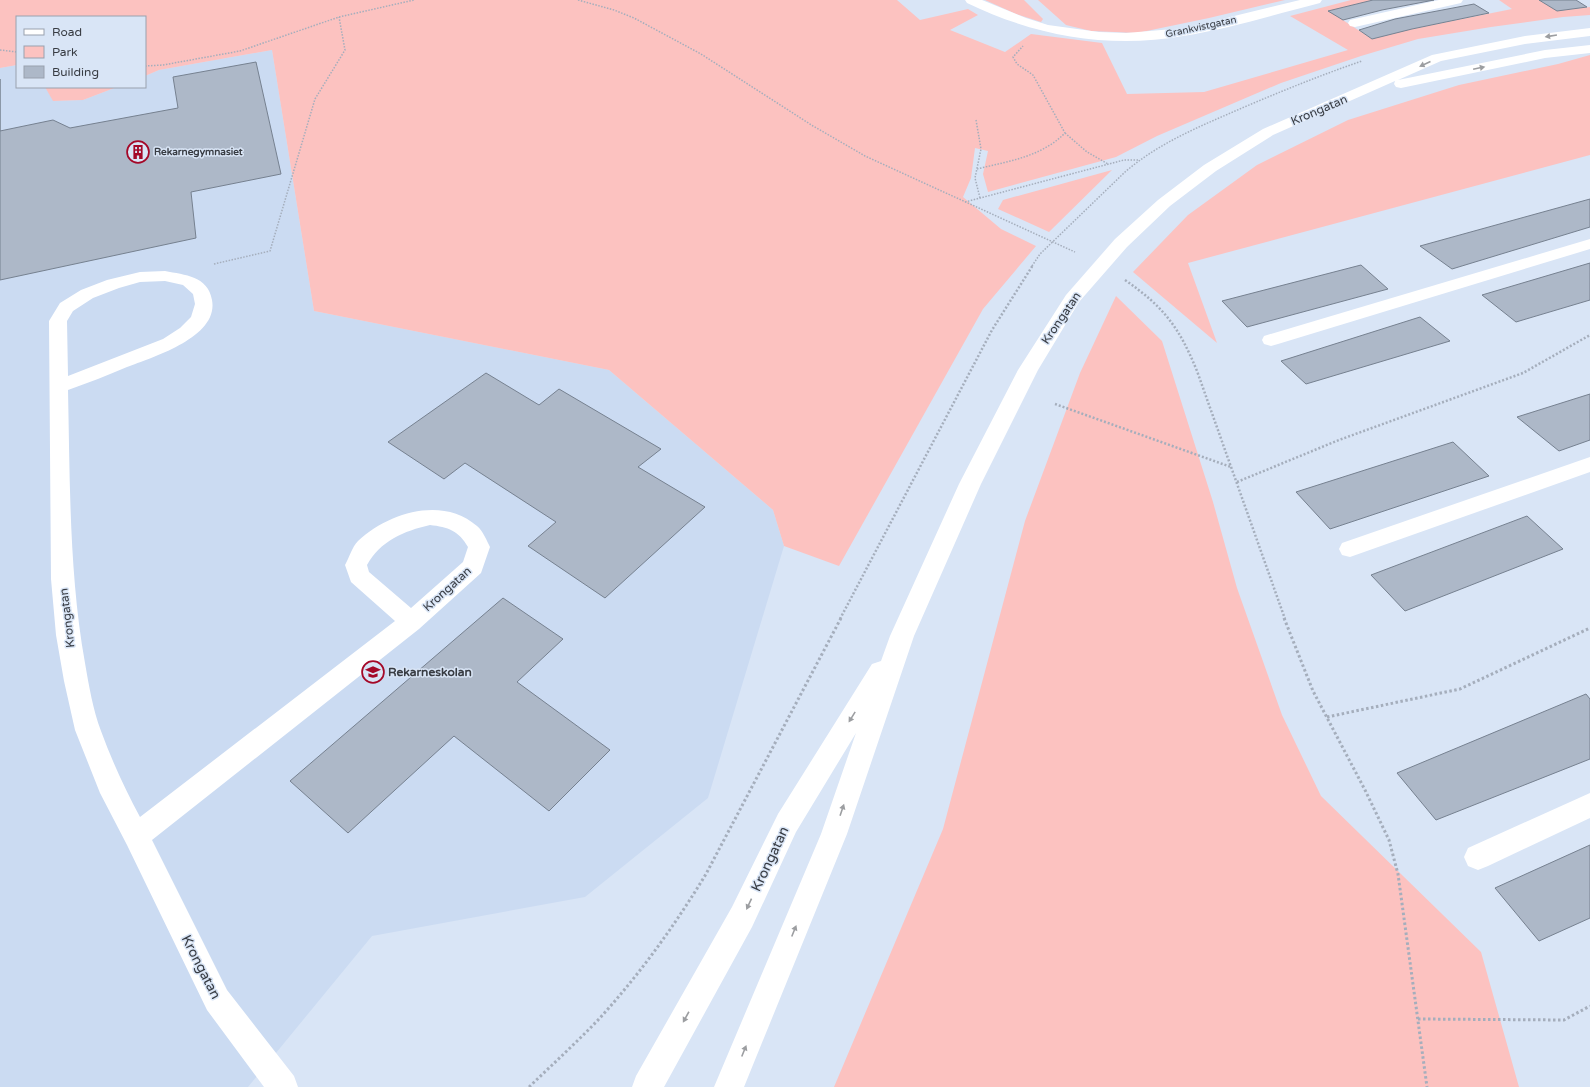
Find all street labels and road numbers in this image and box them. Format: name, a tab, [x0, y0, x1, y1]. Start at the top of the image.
street label: Grankvistgatan	[1164, 14, 1238, 40]
street label: Krongatan	[1289, 92, 1349, 128]
street label: Krongatan	[1038, 289, 1084, 347]
street label: Krongatan	[420, 564, 474, 614]
street label: Krongatan	[56, 587, 78, 649]
street label: Krongatan	[748, 824, 792, 894]
street label: Krongatan	[178, 932, 224, 1002]

